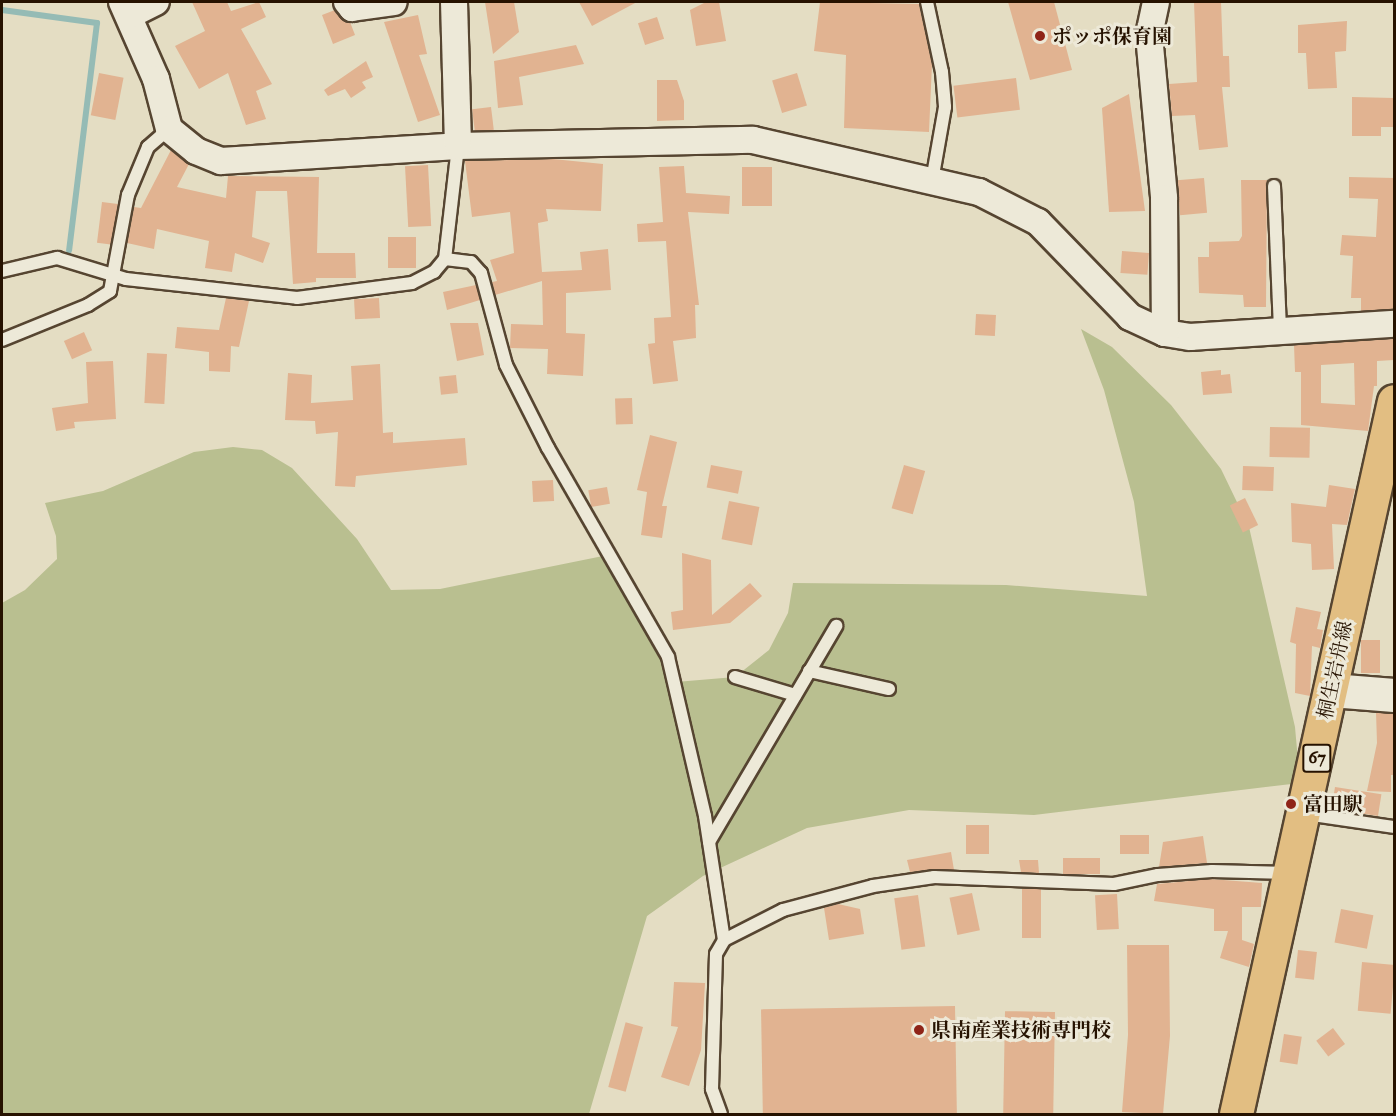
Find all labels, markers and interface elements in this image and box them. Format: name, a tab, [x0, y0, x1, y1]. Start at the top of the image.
place label: ポッポ保育園	[1052, 24, 1172, 48]
marker: ポッポ保育園	[1033, 29, 1047, 43]
street label: 桐生岩舟線	[1313, 619, 1357, 721]
road number: 67	[1302, 743, 1332, 773]
place label: 富田駅	[1303, 792, 1363, 816]
marker: 富田駅	[1284, 797, 1298, 811]
place label: 県南産業技術専門校	[931, 1018, 1111, 1042]
marker: 県南産業技術専門校	[912, 1023, 926, 1037]

